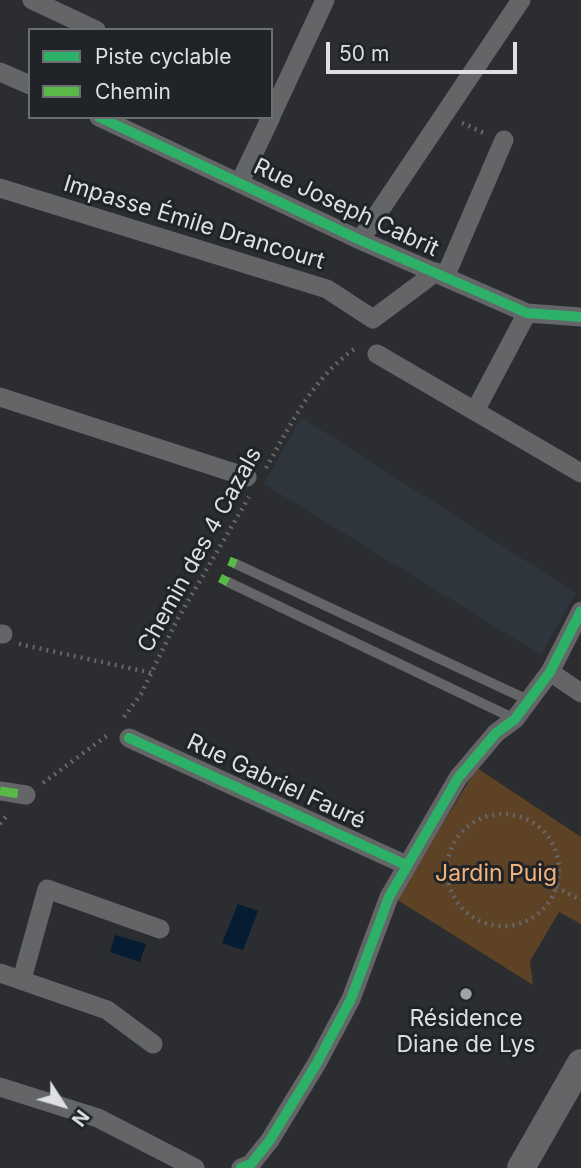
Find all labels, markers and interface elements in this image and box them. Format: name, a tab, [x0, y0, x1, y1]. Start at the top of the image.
legend	[28, 28, 273, 119]
scale bar	[329, 28, 520, 72]
text: 50 m	[339, 41, 389, 66]
text: Piste cyclable	[95, 44, 231, 69]
text: Chemin	[95, 79, 171, 104]
street label: Rue Joseph Cabrit	[249, 153, 443, 263]
street label: Impasse Émile Drancourt	[60, 170, 328, 276]
street label: Chemin des 4 Cazals	[132, 443, 268, 657]
street label: Rue Gabriel Fauré	[182, 729, 370, 835]
park label: Jardin Puig	[435, 860, 557, 888]
marker: Résidence Diane de Lys	[458, 986, 474, 1002]
place label: Résidence Diane de Lys	[396, 1005, 536, 1059]
north arrow	[28, 1070, 98, 1140]
text: N	[67, 1105, 94, 1131]

